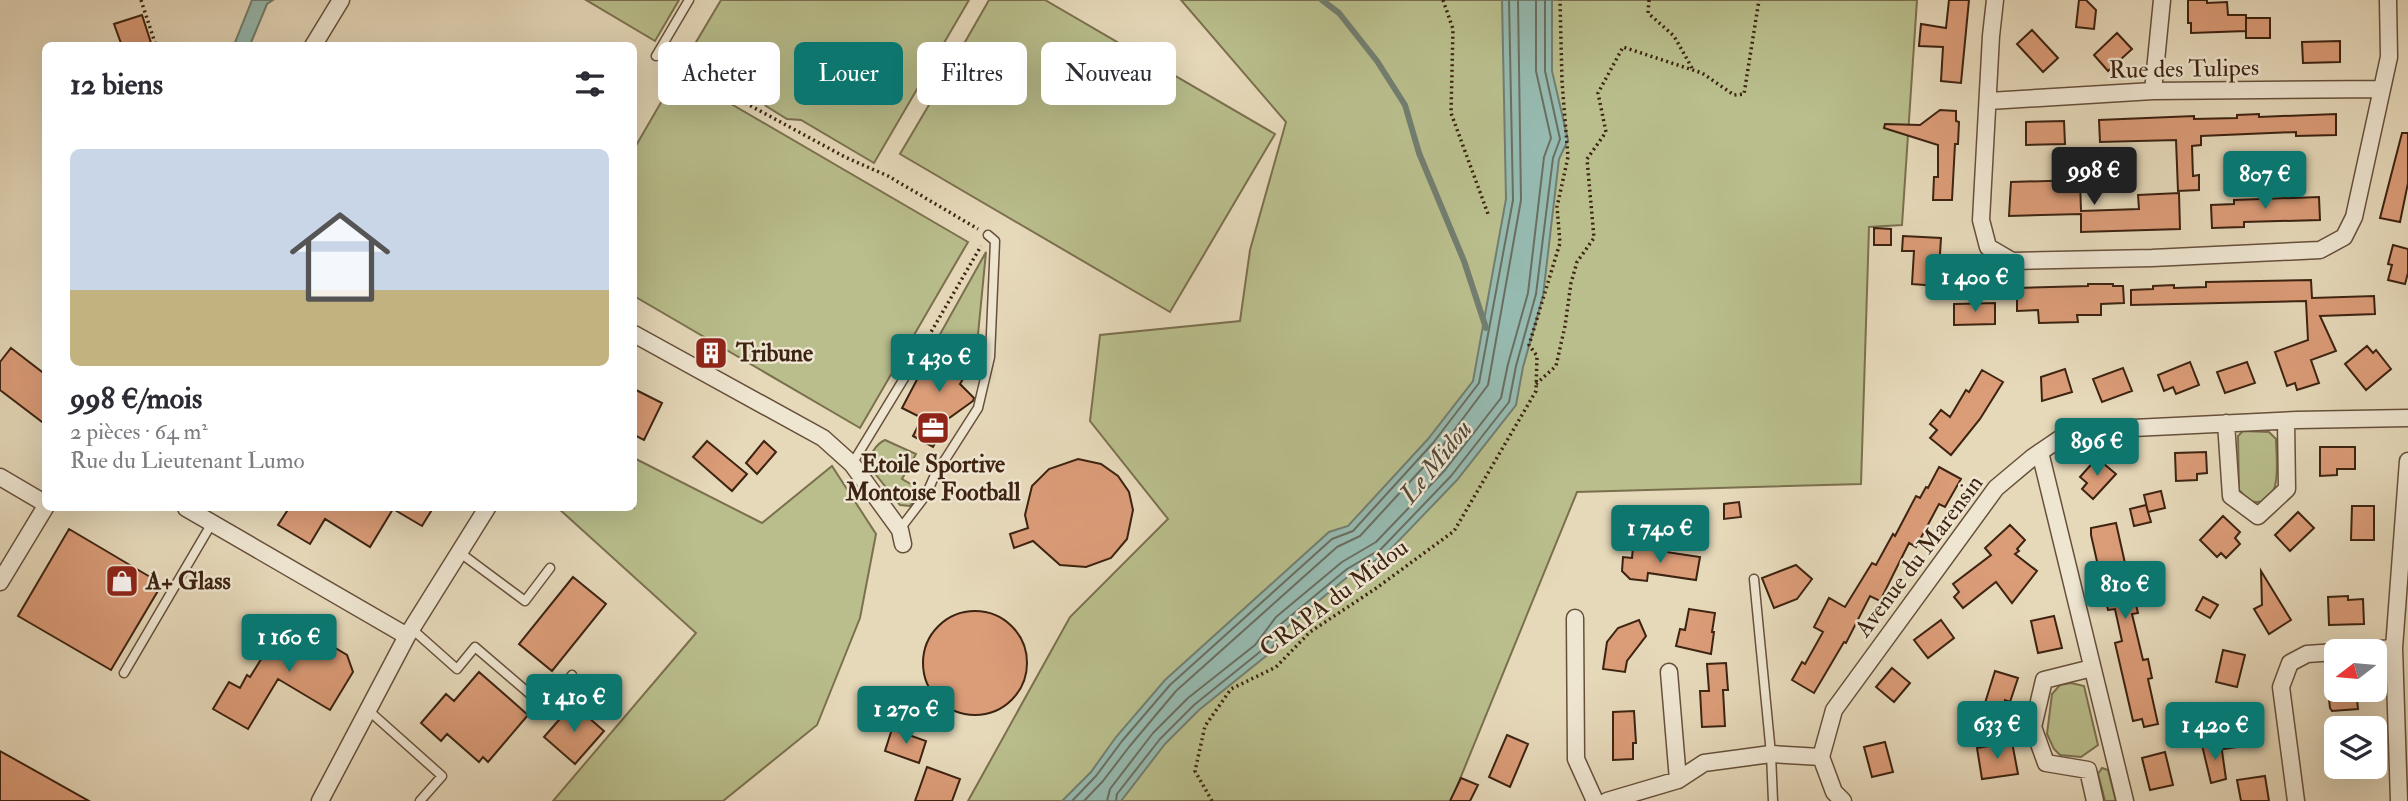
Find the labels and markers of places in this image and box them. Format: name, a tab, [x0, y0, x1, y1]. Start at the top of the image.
pin: 998 €	[2045, 148, 2143, 207]
pin: 807 €	[2216, 152, 2314, 211]
pin: 1 400 €	[1910, 254, 2040, 314]
building icon: Tribune	[692, 334, 730, 372]
pin: 1 430 €	[874, 334, 1004, 394]
place label: Tribune	[735, 338, 813, 369]
office icon: Etoile Sportive Montoise Football	[914, 409, 952, 447]
pin: 896 €	[2048, 419, 2146, 478]
place label: Etoile Sportive Montoise Football	[845, 449, 1021, 508]
pin: 1 740 €	[1595, 505, 1725, 565]
shop icon: A+ Glass	[103, 562, 141, 600]
pin: 810 €	[2076, 562, 2174, 621]
place label: A+ Glass	[145, 566, 231, 597]
pin: 1 160 €	[224, 614, 354, 674]
pin: 1 410 €	[509, 674, 639, 734]
pin: 1 270 €	[841, 686, 971, 746]
pin: 633 €	[1948, 702, 2046, 761]
pin: 1 420 €	[2150, 702, 2280, 762]

